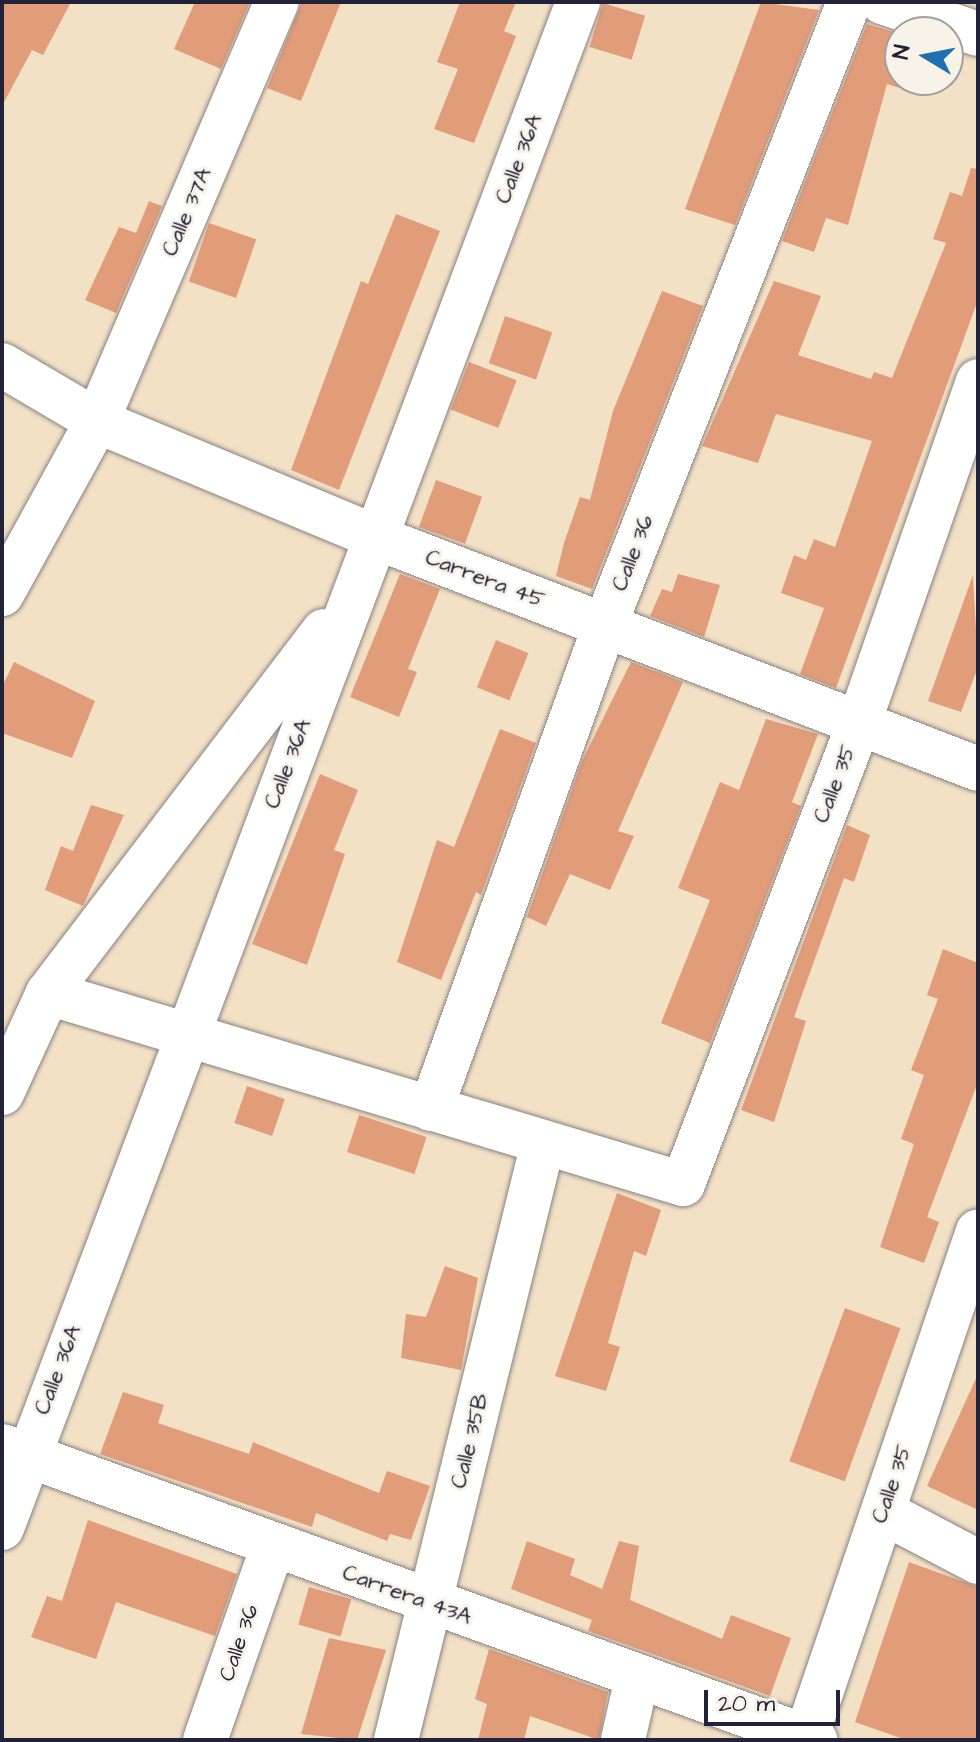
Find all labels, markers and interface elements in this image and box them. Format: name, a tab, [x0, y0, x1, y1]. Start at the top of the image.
north arrow	[884, 16, 964, 96]
text: N	[885, 43, 918, 62]
street label: Calle 36A	[490, 111, 548, 207]
street label: Calle 37A	[157, 164, 217, 260]
street label: Calle 36	[606, 511, 660, 595]
street label: Carrera 45	[422, 544, 548, 614]
street label: Calle 36A	[259, 716, 317, 812]
street label: Calle 35	[808, 741, 862, 827]
street label: Calle 36A	[29, 1322, 87, 1418]
street label: Calle 35B	[445, 1391, 495, 1491]
street label: Calle 35	[866, 1441, 918, 1527]
street label: Carrera 43A	[339, 1559, 475, 1631]
street label: Calle 36	[214, 1601, 264, 1685]
scale bar	[708, 1674, 844, 1724]
text: 20 m	[718, 1687, 775, 1721]

